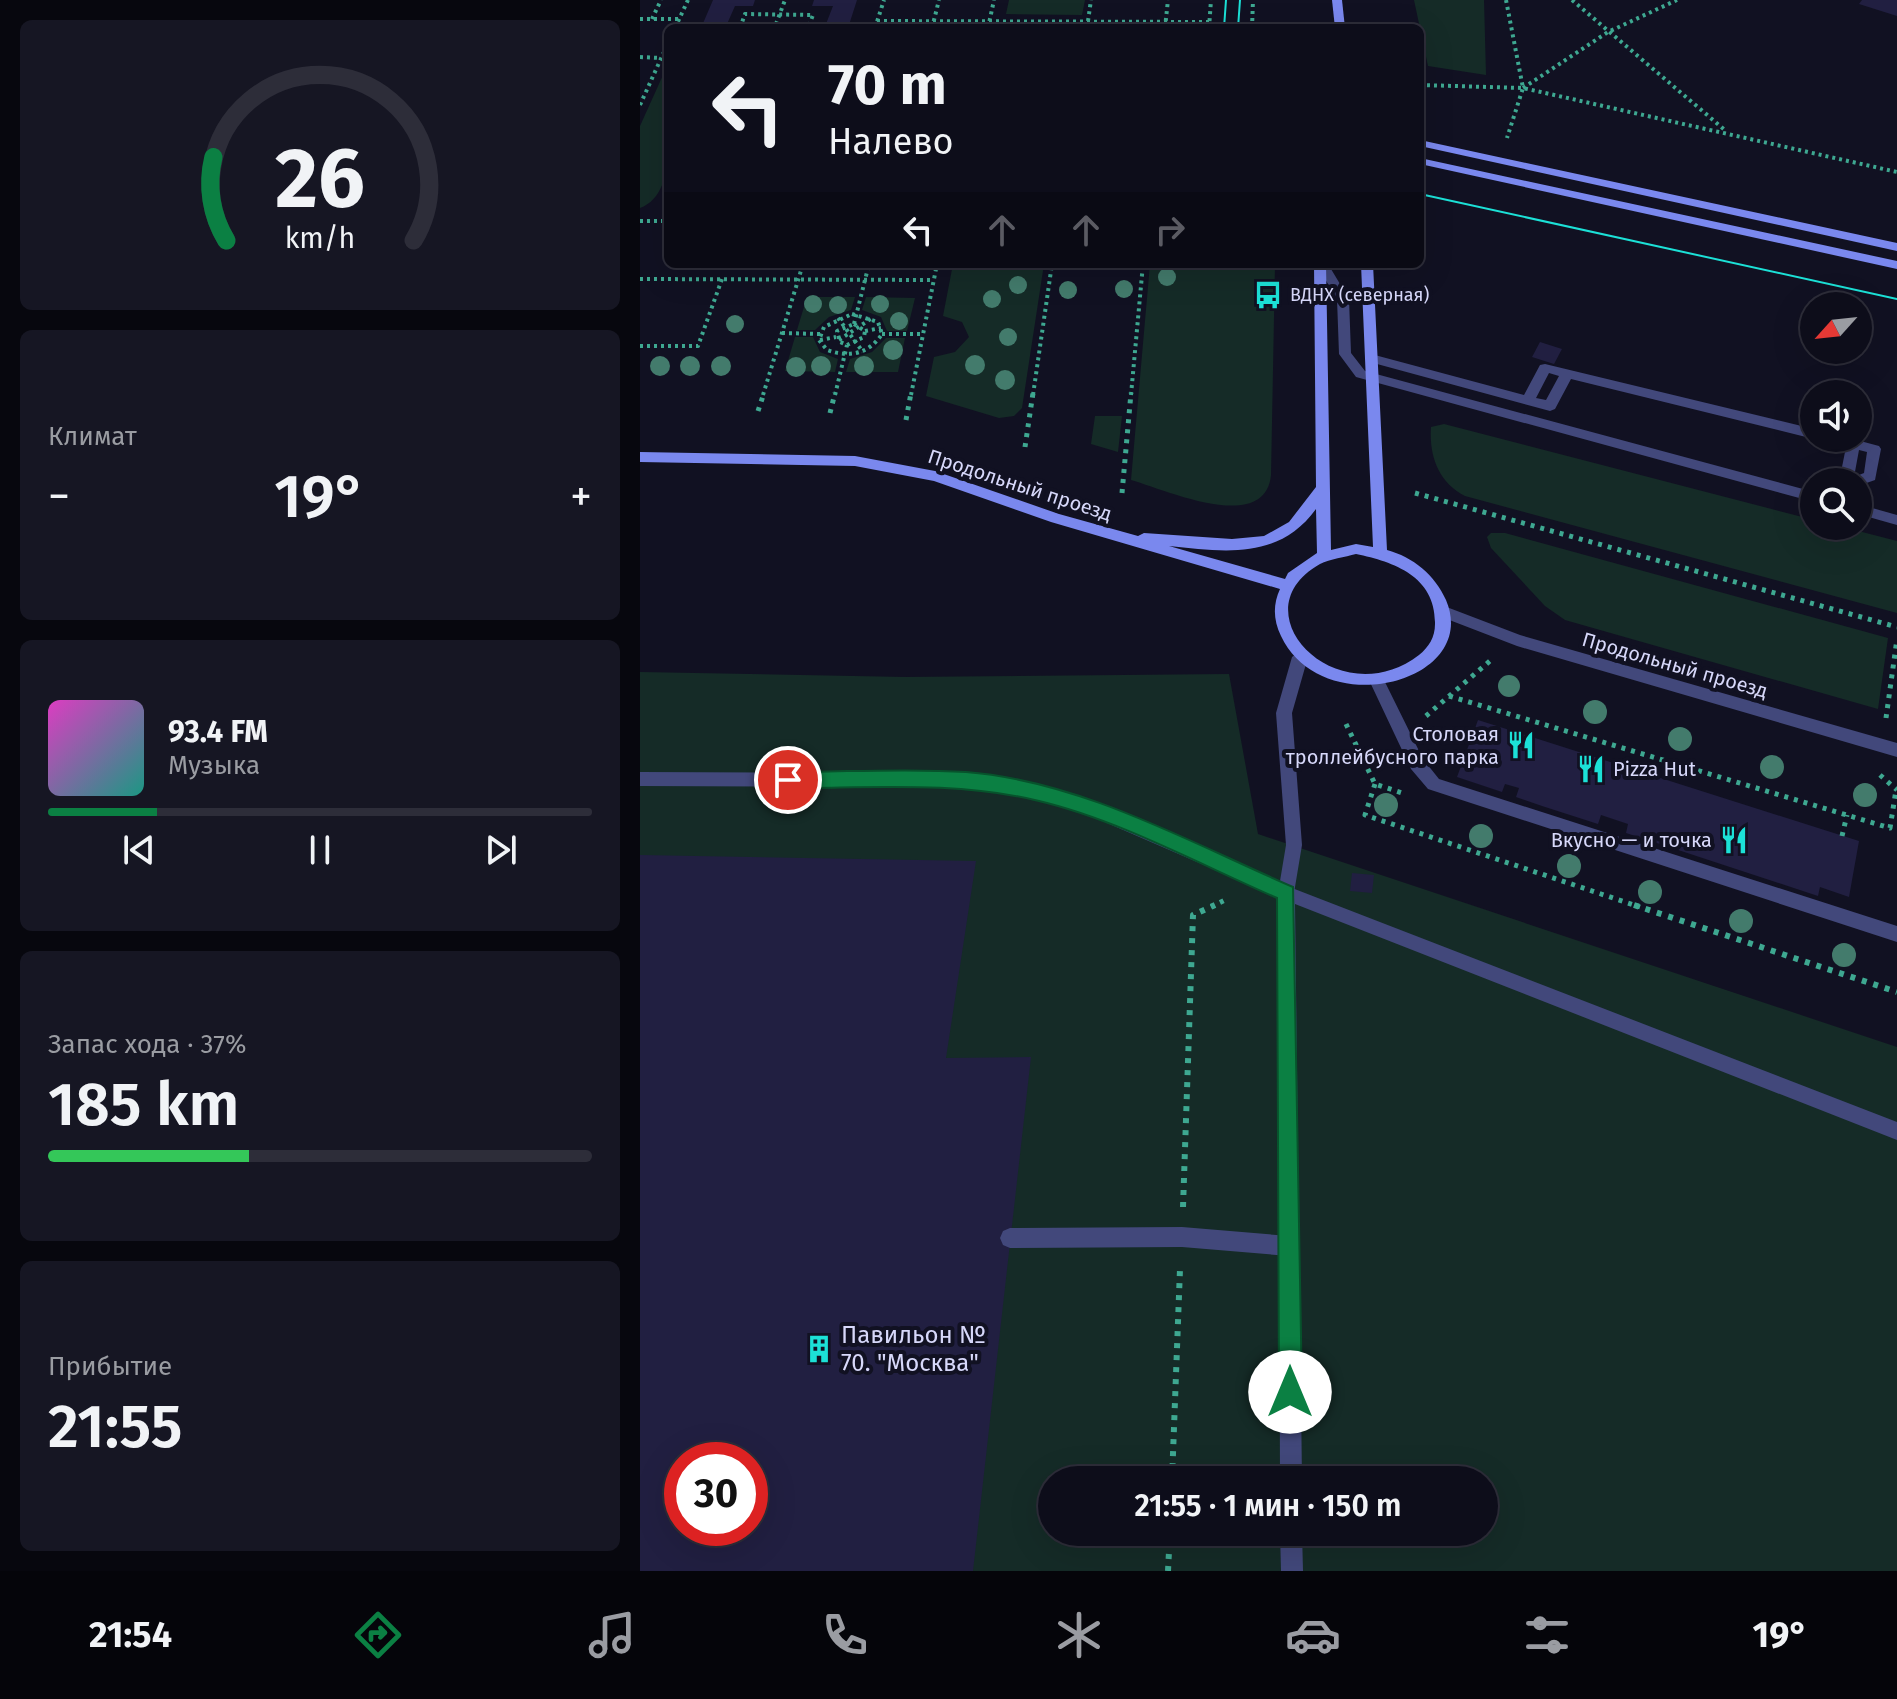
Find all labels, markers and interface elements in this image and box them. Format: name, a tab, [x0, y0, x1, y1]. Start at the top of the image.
text: 70 m	[828, 52, 947, 119]
icon: left	[696, 56, 800, 160]
text: Налево	[828, 120, 954, 164]
text: 26	[275, 129, 365, 229]
icon: left	[896, 208, 940, 252]
icon: ahead	[980, 208, 1024, 252]
icon: ahead	[1064, 208, 1108, 252]
icon: right	[1148, 208, 1192, 252]
text: km/h	[285, 221, 355, 256]
bus stop icon: ВДНХ (северная)	[1253, 280, 1283, 310]
place label: ВДНХ (северная)	[1290, 284, 1430, 306]
north arrow	[1800, 292, 1872, 364]
map controls	[1800, 292, 1872, 540]
button: sound	[1800, 380, 1872, 452]
text: Климат	[48, 421, 137, 452]
street label: Продольный проезд	[925, 444, 1115, 526]
text: 19°	[274, 461, 366, 533]
button: search	[1800, 468, 1872, 540]
text: −	[48, 470, 70, 523]
text: +	[570, 470, 592, 523]
street label: Продольный проезд	[1579, 627, 1771, 703]
text: 93.4 FM	[168, 714, 268, 750]
place label: Столовая троллейбусного парка	[1286, 722, 1499, 769]
restaurant icon: Столовая троллейбусного парка	[1506, 730, 1536, 760]
pin	[754, 746, 822, 814]
text: Музыка	[168, 750, 260, 781]
restaurant icon: Pizza Hut	[1576, 754, 1606, 784]
place label: Pizza Hut	[1613, 757, 1697, 781]
icon: arrive	[766, 758, 810, 802]
restaurant icon: Вкусно — и точка	[1719, 825, 1749, 855]
icon: previous	[117, 828, 161, 872]
icon: pause	[298, 828, 342, 872]
icon: next	[479, 828, 523, 872]
place label: Вкусно — и точка	[1551, 828, 1712, 852]
text: Запас хода · 37%	[48, 1029, 247, 1060]
text: 185 km	[48, 1069, 239, 1141]
place label: Павильон № 70. "Москва"	[841, 1321, 986, 1377]
building icon: Павильон № 70. "Москва"	[804, 1334, 834, 1364]
position arrow	[1248, 1350, 1332, 1434]
text: Прибытие	[48, 1351, 172, 1382]
text: 21:55	[48, 1391, 182, 1463]
speed limit sign: 30	[664, 1442, 768, 1546]
text: 21:55 · 1 мин · 150 m	[1134, 1488, 1402, 1524]
icon: directions	[350, 1607, 406, 1663]
icon: music	[584, 1607, 640, 1663]
icon: phone	[817, 1607, 873, 1663]
icon: climate	[1051, 1607, 1107, 1663]
icon: car	[1285, 1607, 1341, 1663]
icon: filters	[1519, 1607, 1575, 1663]
text: 21:54	[89, 1613, 172, 1657]
text: 19°	[1752, 1613, 1808, 1657]

